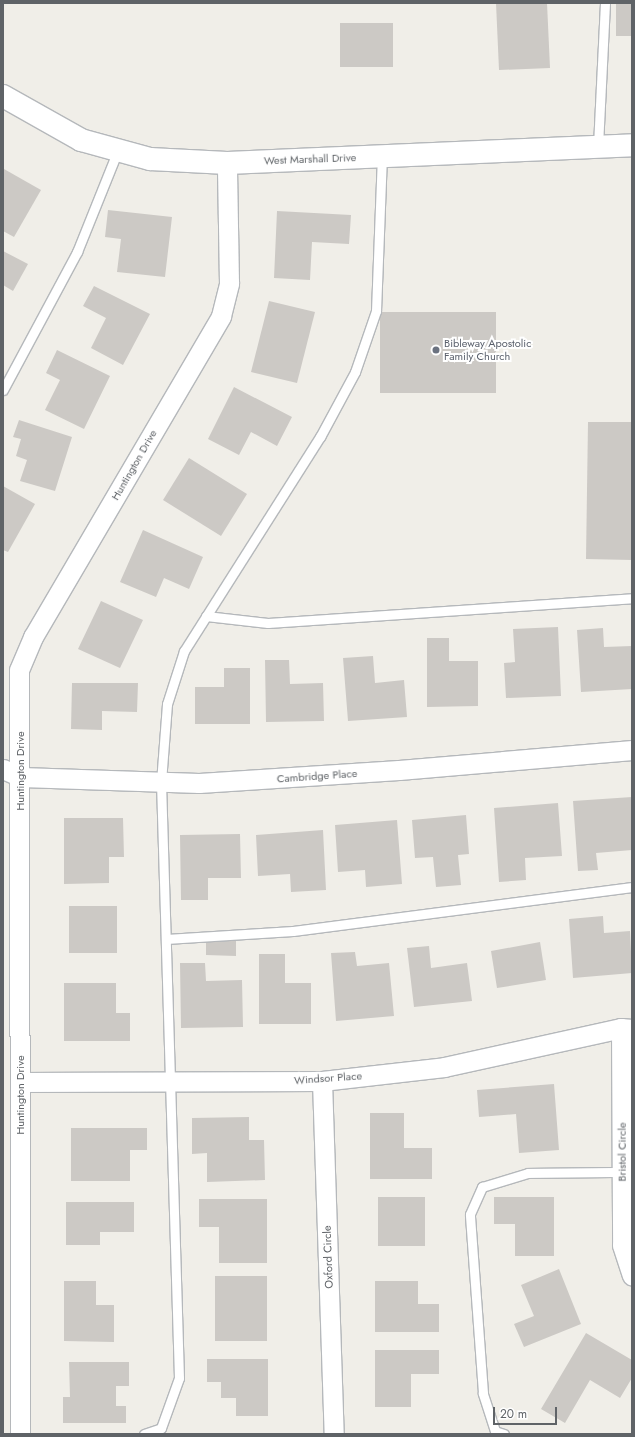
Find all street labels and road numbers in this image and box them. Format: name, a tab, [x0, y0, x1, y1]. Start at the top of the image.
street label: West Marshall Drive	[264, 151, 356, 167]
street label: Huntington Drive	[109, 427, 159, 503]
street label: Huntington Drive	[13, 731, 27, 811]
street label: Cambridge Place	[276, 767, 358, 785]
street label: Huntington Drive	[13, 1055, 27, 1135]
street label: Windsor Place	[294, 1069, 362, 1087]
street label: Bristol Circle	[615, 1122, 629, 1182]
street label: Oxford Circle	[320, 1225, 336, 1289]

